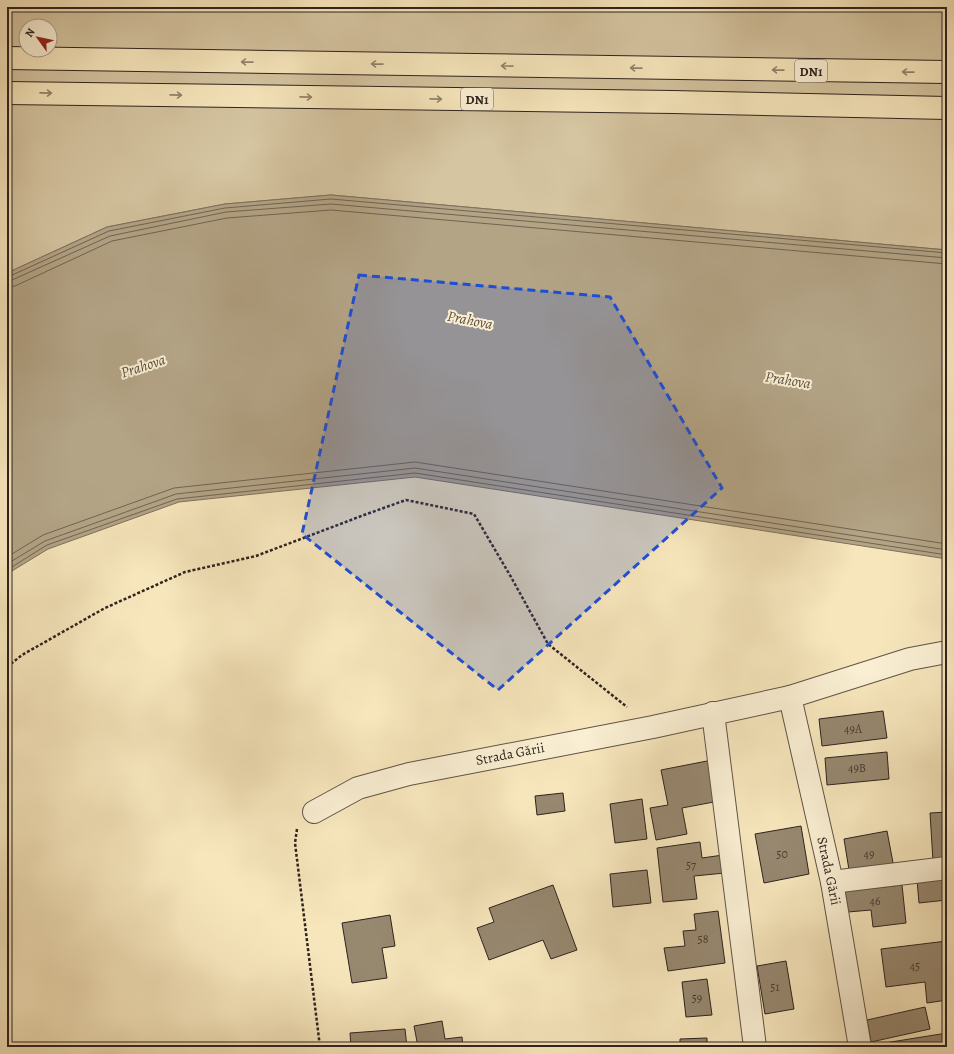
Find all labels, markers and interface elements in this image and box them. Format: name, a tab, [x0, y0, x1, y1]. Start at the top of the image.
north arrow	[18, 18, 58, 58]
text: N	[22, 25, 39, 40]
one-way arrow	[241, 58, 254, 66]
one-way arrow	[371, 60, 384, 68]
road number: DN1	[795, 60, 827, 82]
one-way arrow	[501, 62, 514, 70]
one-way arrow	[630, 64, 643, 72]
one-way arrow	[772, 66, 785, 74]
one-way arrow	[902, 68, 915, 76]
road number: DN1	[461, 88, 493, 110]
one-way arrow	[39, 89, 52, 97]
one-way arrow	[169, 91, 182, 99]
one-way arrow	[299, 93, 312, 101]
one-way arrow	[429, 95, 442, 103]
water label: Prahova	[446, 306, 495, 334]
water label: Prahova	[118, 349, 168, 383]
water label: Prahova	[764, 367, 812, 393]
house number: 49A	[844, 721, 863, 737]
street label: Strada Gării	[474, 738, 546, 770]
house number: 49B	[848, 760, 866, 776]
street label: Strada Gării	[812, 835, 846, 907]
house number: 50	[776, 846, 788, 862]
house number: 49	[864, 846, 874, 862]
house number: 57	[686, 857, 697, 873]
house number: 46	[870, 893, 881, 909]
house number: 58	[698, 931, 709, 947]
house number: 45	[910, 958, 920, 974]
house number: 51	[770, 979, 780, 995]
house number: 59	[692, 990, 702, 1006]

